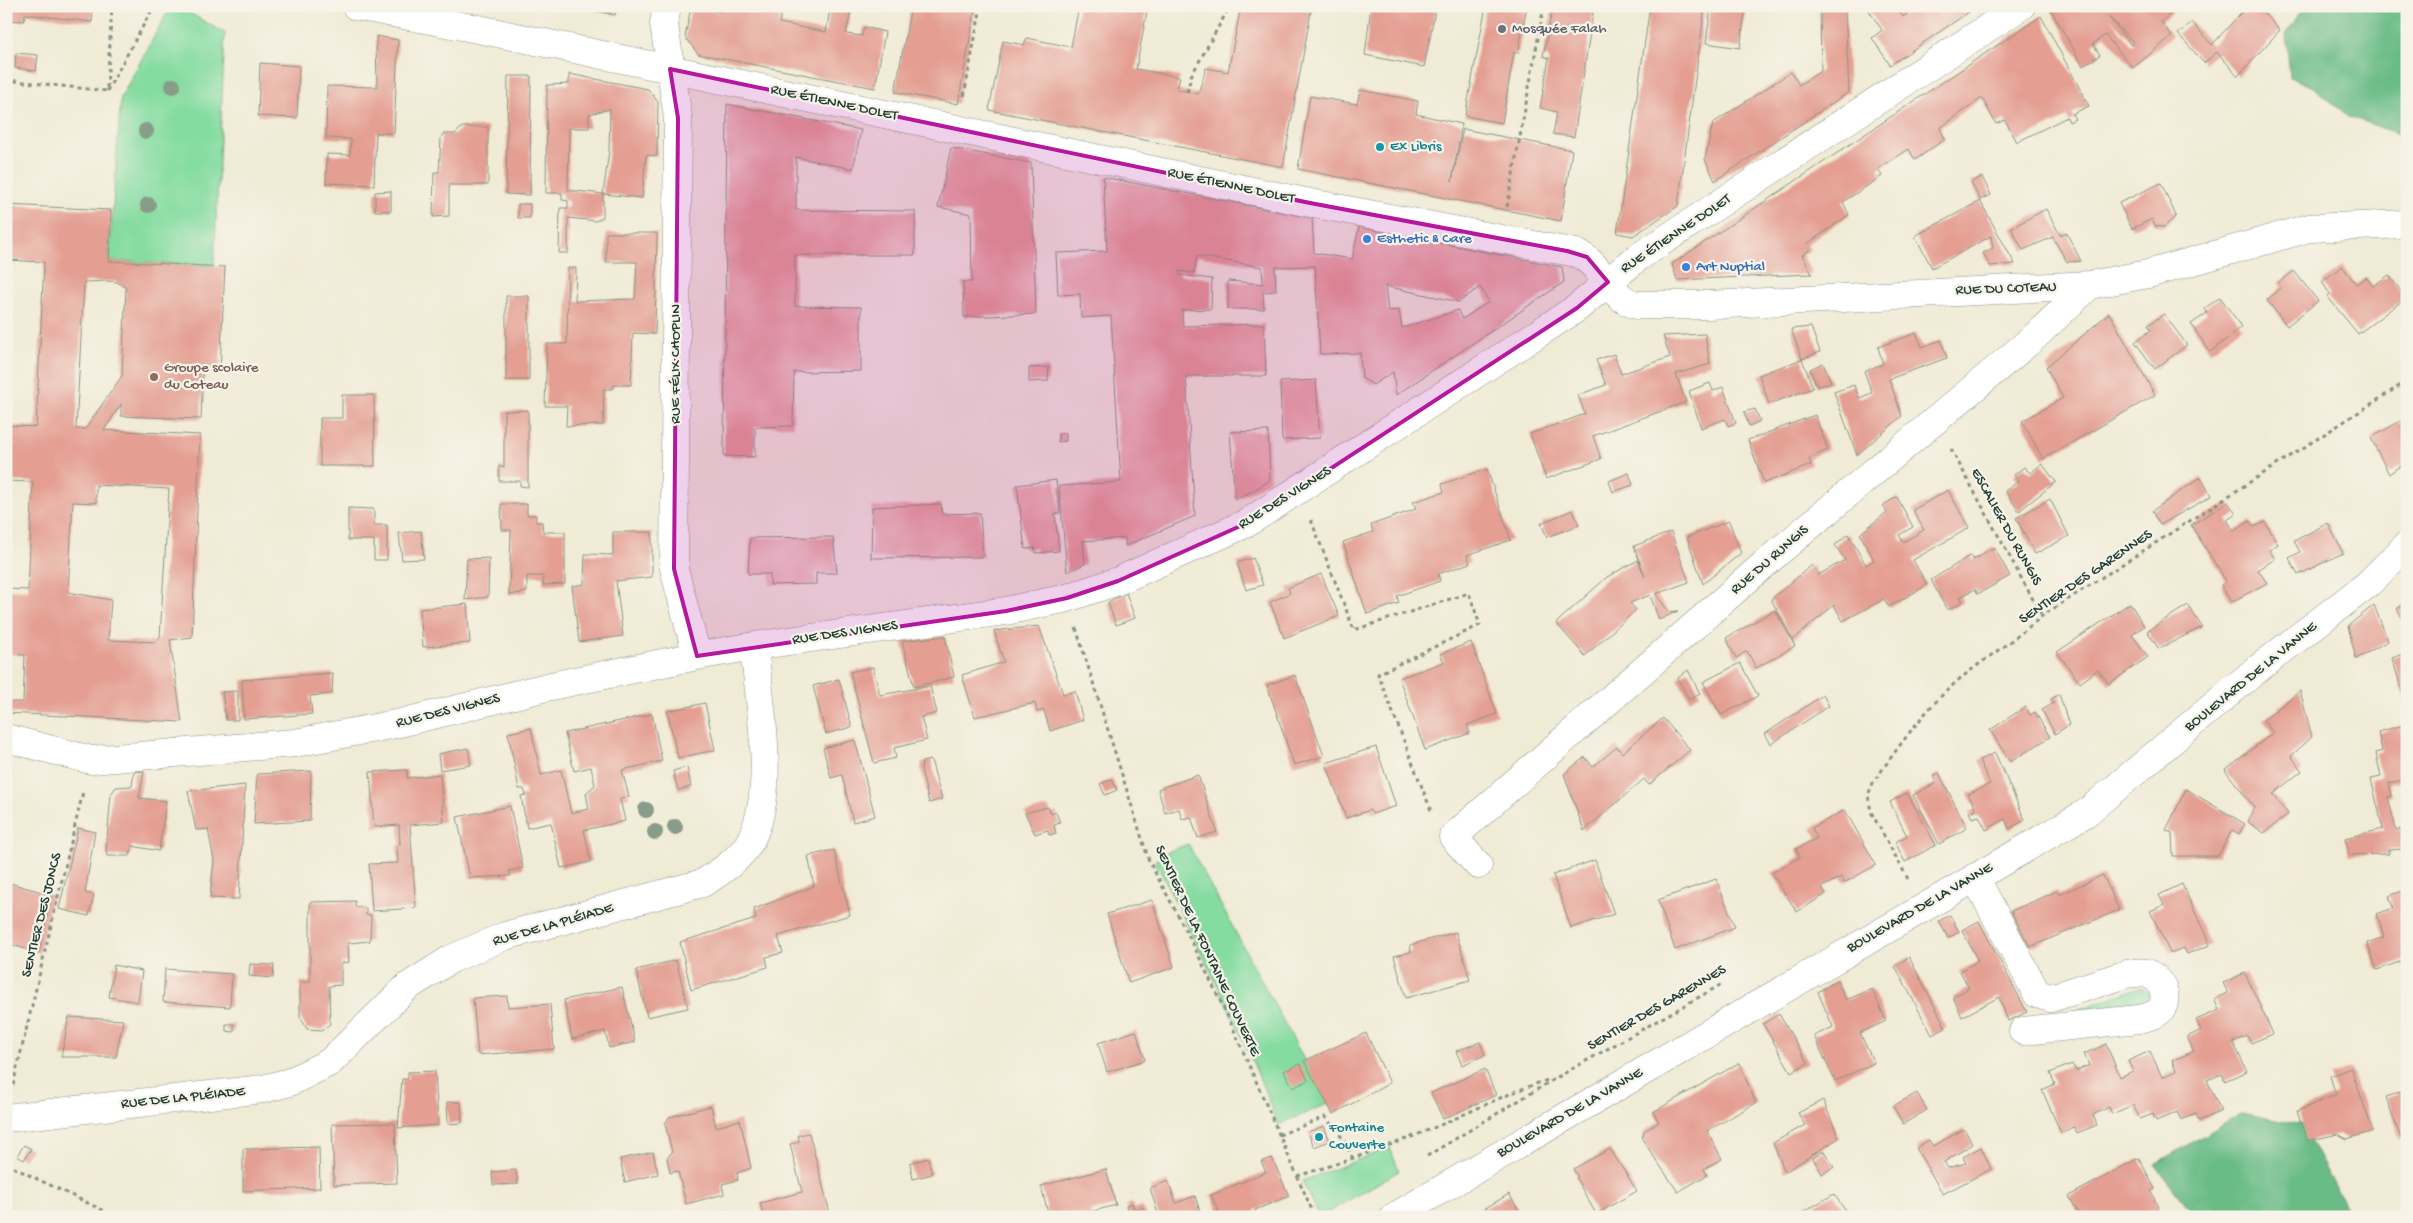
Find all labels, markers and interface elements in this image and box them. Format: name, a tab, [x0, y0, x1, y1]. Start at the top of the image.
place label: Mosquée Falah	[1512, 20, 1606, 38]
marker: Mosquée Falah	[1496, 23, 1508, 35]
street label: RUE ÉTIENNE DOLET	[769, 81, 900, 126]
place label: Ex Libris	[1390, 138, 1442, 156]
marker: Ex Libris	[1374, 141, 1386, 153]
street label: RUE ÉTIENNE DOLET	[1166, 164, 1297, 209]
street label: RUE ÉTIENNE DOLET	[1617, 190, 1736, 278]
place label: Esthetic & Care	[1377, 230, 1472, 248]
marker: Esthetic & Care	[1361, 233, 1373, 245]
place label: Art Nuptial	[1696, 258, 1765, 276]
marker: Art Nuptial	[1680, 261, 1692, 273]
street label: RUE DU COTEAU	[1955, 278, 2057, 300]
street label: RUE FÉLIX CHOPLIN	[667, 304, 685, 424]
place label: Groupe scolaire du Coteau	[164, 359, 259, 394]
marker: Groupe scolaire du Coteau	[148, 371, 160, 383]
street label: RUE DES VIGNES	[1235, 462, 1335, 534]
street label: ESCALIER DU RUNGIS	[1966, 465, 2046, 589]
street label: RUE DU RUNGIS	[1727, 521, 1813, 599]
street label: SENTIER DES GARENNES	[2016, 526, 2156, 628]
street label: RUE DES VIGNES	[791, 617, 899, 649]
street label: BOULEVARD DE LA VANNE	[2180, 618, 2321, 737]
street label: RUE DES VIGNES	[394, 689, 502, 733]
street label: SENTIER DE LA FONTAINE COUVERTE	[1150, 843, 1264, 1060]
street label: SENTIER DES JONCS	[18, 851, 66, 979]
street label: BOULEVARD DE LA VANNE	[1843, 859, 1997, 958]
street label: RUE DE LA PLÉIADE	[491, 899, 616, 951]
street label: SENTIER DES GARENNES	[1584, 961, 1730, 1055]
street label: BOULEVARD DE LA VANNE	[1493, 1064, 1647, 1163]
street label: RUE DE LA PLÉIADE	[120, 1082, 247, 1113]
place label: Fontaine Couverte	[1328, 1119, 1386, 1154]
marker: Fontaine Couverte	[1313, 1131, 1325, 1143]

